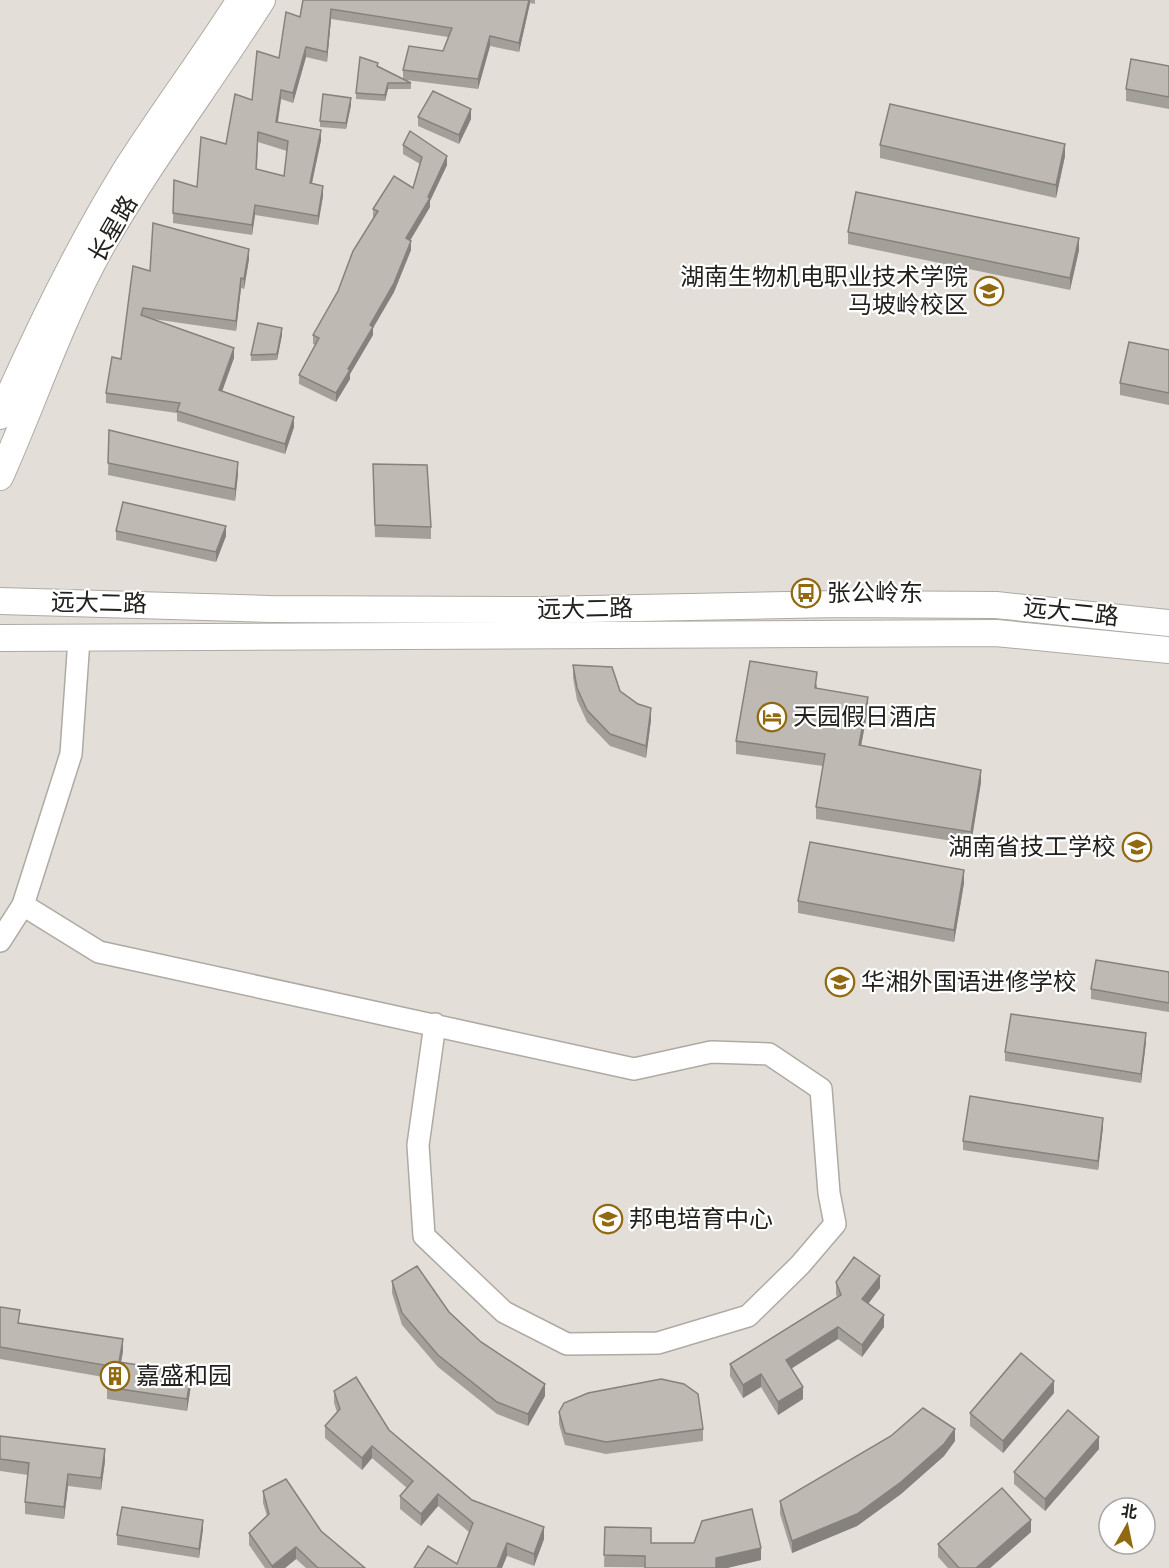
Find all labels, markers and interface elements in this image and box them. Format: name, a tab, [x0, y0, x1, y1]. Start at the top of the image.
street label: 长星路	[84, 191, 142, 267]
place label: 湖南生物机电职业技术学院 马坡岭校区	[680, 264, 968, 318]
school or university icon: 湖南生物机电职业技术学院 马坡岭校区	[973, 275, 1005, 307]
bus stop icon: 张公岭东	[790, 577, 822, 609]
place label: 张公岭东	[827, 580, 923, 606]
street label: 远大二路	[51, 589, 147, 617]
street label: 远大二路	[1022, 594, 1120, 630]
street label: 远大二路	[537, 595, 633, 623]
hotel icon: 天园假日酒店	[756, 701, 788, 733]
place label: 天园假日酒店	[793, 705, 937, 730]
school or university icon: 湖南省技工学校	[1121, 831, 1153, 863]
place label: 湖南省技工学校	[948, 834, 1116, 860]
school or university icon: 华湘外国语进修学校	[824, 966, 856, 998]
place label: 华湘外国语进修学校	[861, 969, 1077, 995]
school or university icon: 邦电培育中心	[592, 1203, 624, 1235]
place label: 邦电培育中心	[629, 1206, 773, 1232]
building icon: 嘉盛和园	[99, 1360, 131, 1392]
place label: 嘉盛和园	[136, 1363, 232, 1389]
north arrow	[1097, 1496, 1157, 1556]
text: 北	[1120, 1502, 1139, 1521]

